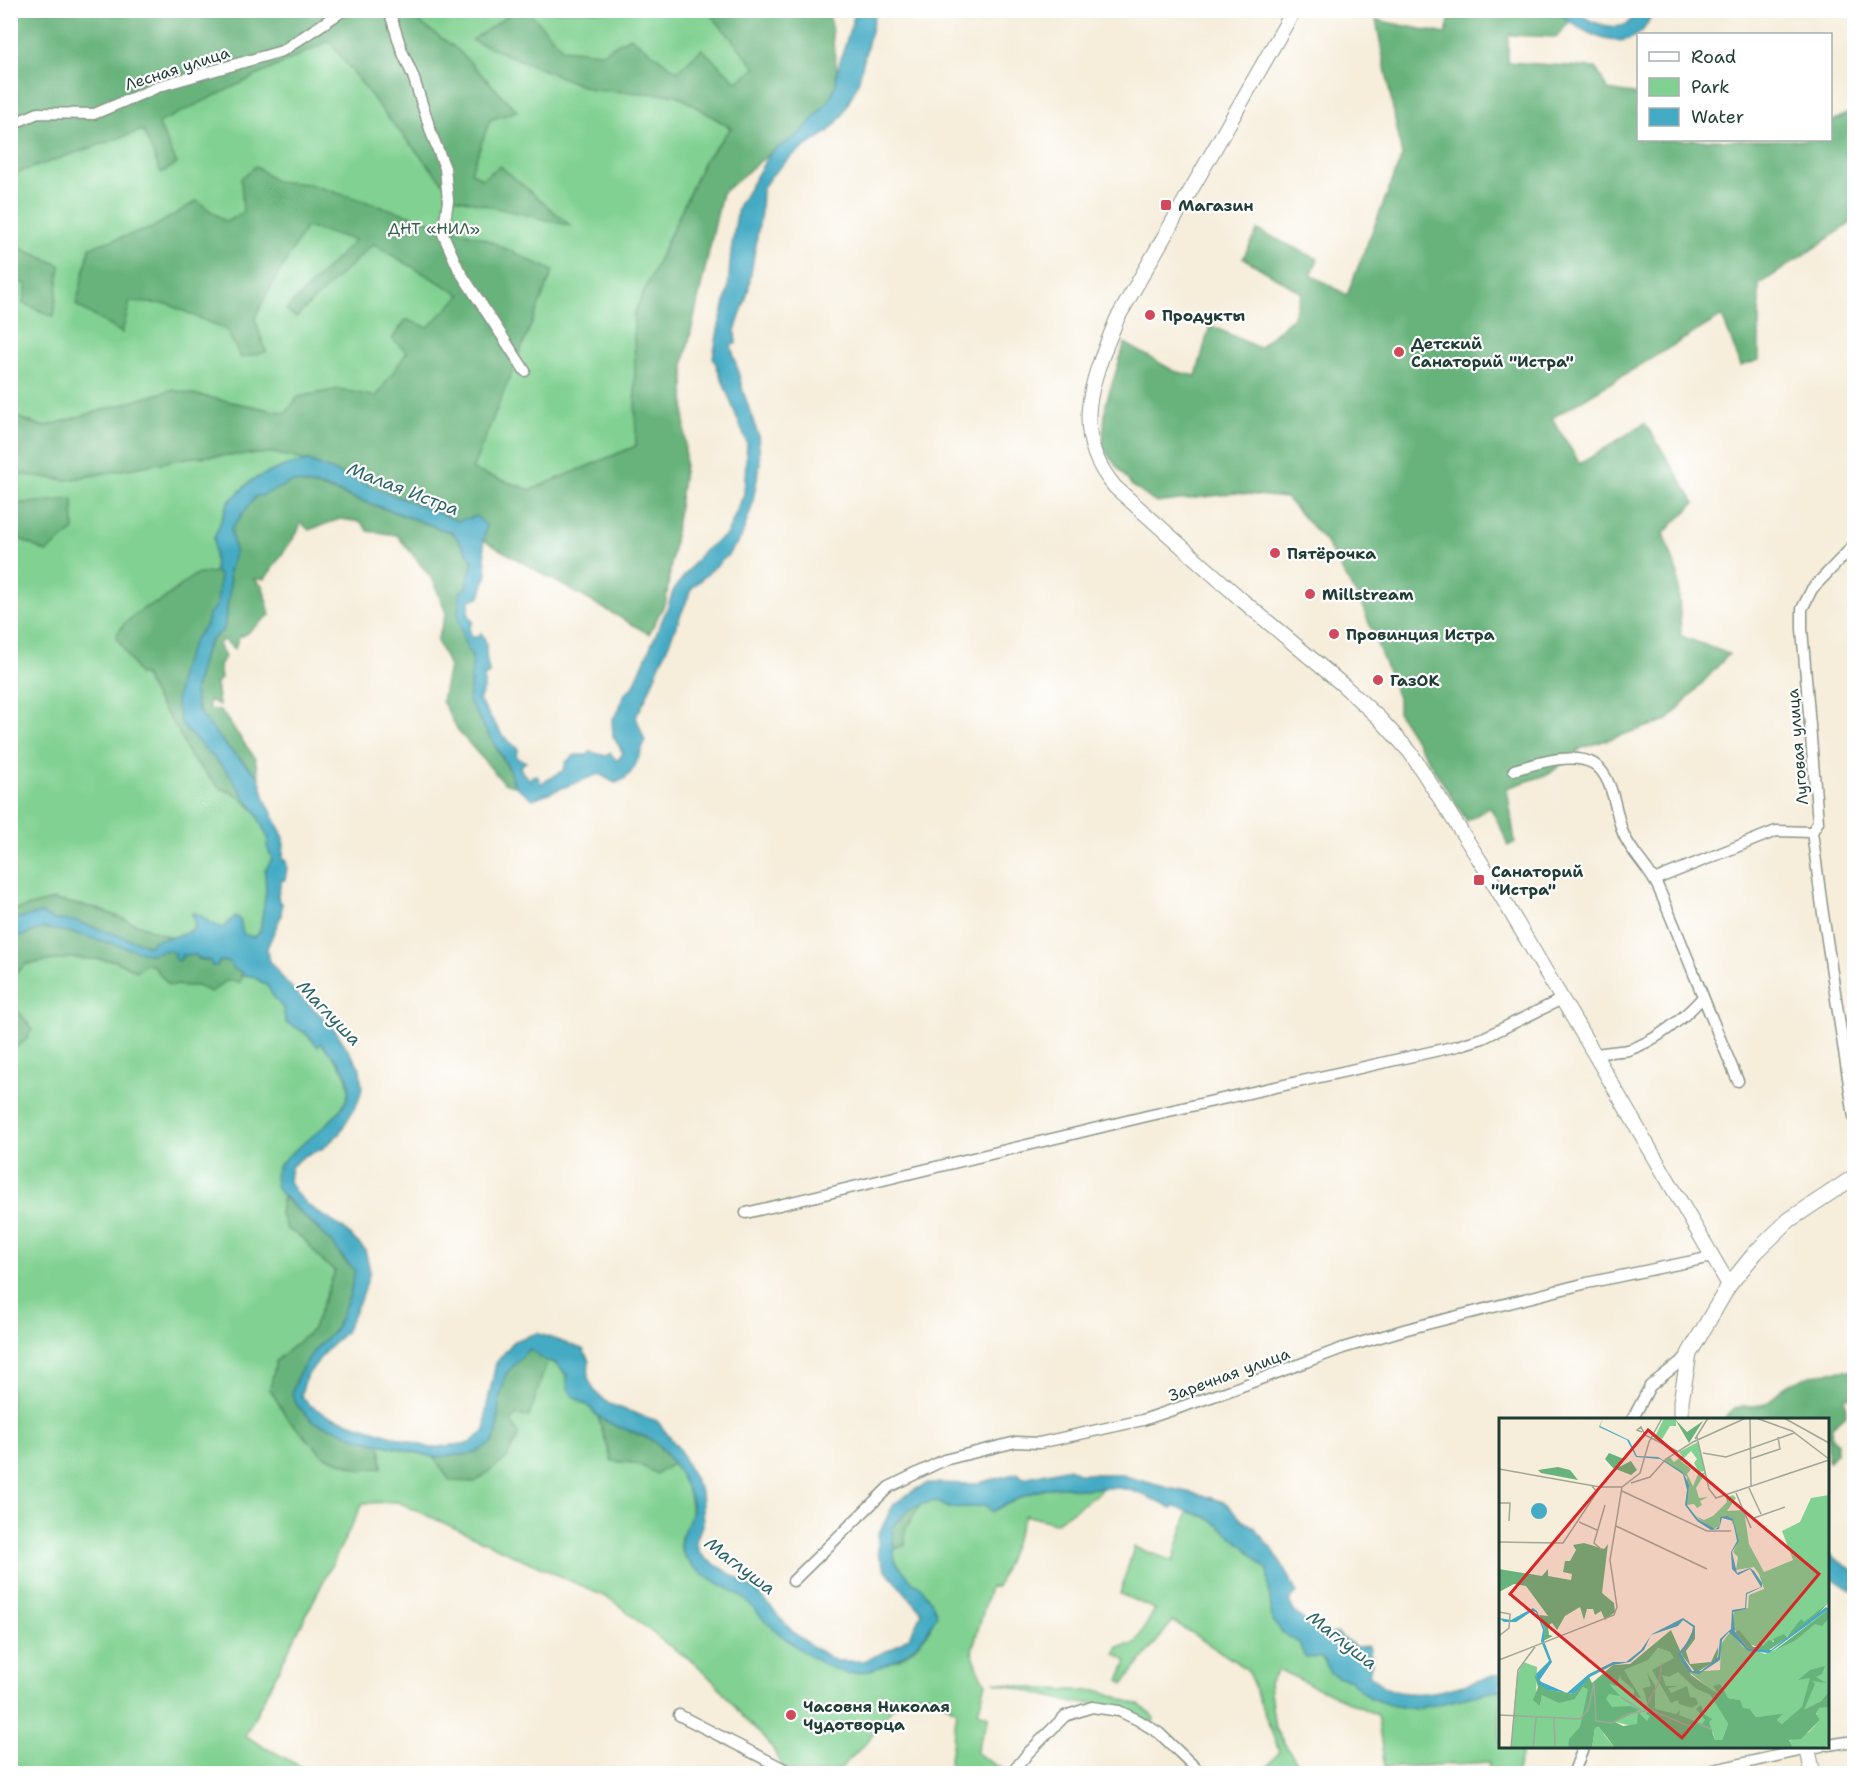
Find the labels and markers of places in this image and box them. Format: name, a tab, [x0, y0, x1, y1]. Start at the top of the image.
place label: Магазин	[1178, 195, 1254, 216]
marker: Магазин	[1159, 198, 1173, 212]
place label: Продукты	[1162, 305, 1246, 326]
marker: Продукты	[1143, 308, 1157, 322]
place label: Детский Санаторий "Истра"	[1411, 333, 1574, 372]
marker: Детский Санаторий "Истра"	[1392, 345, 1406, 359]
place label: Пятёрочка	[1287, 543, 1376, 564]
marker: Пятёрочка	[1268, 546, 1282, 560]
place label: Millstream	[1322, 584, 1414, 605]
marker: Millstream	[1303, 587, 1317, 601]
place label: Провинция Истра	[1346, 624, 1495, 645]
marker: Провинция Истра	[1327, 627, 1341, 641]
place label: ГазОК	[1390, 670, 1439, 691]
marker: ГазОК	[1371, 673, 1385, 687]
place label: Санаторий "Истра"	[1491, 861, 1583, 900]
marker: Санаторий "Истра"	[1472, 873, 1486, 887]
place label: Часовня Николая Чудотворца	[803, 1696, 950, 1735]
marker: Часовня Николая Чудотворца	[784, 1708, 798, 1722]

